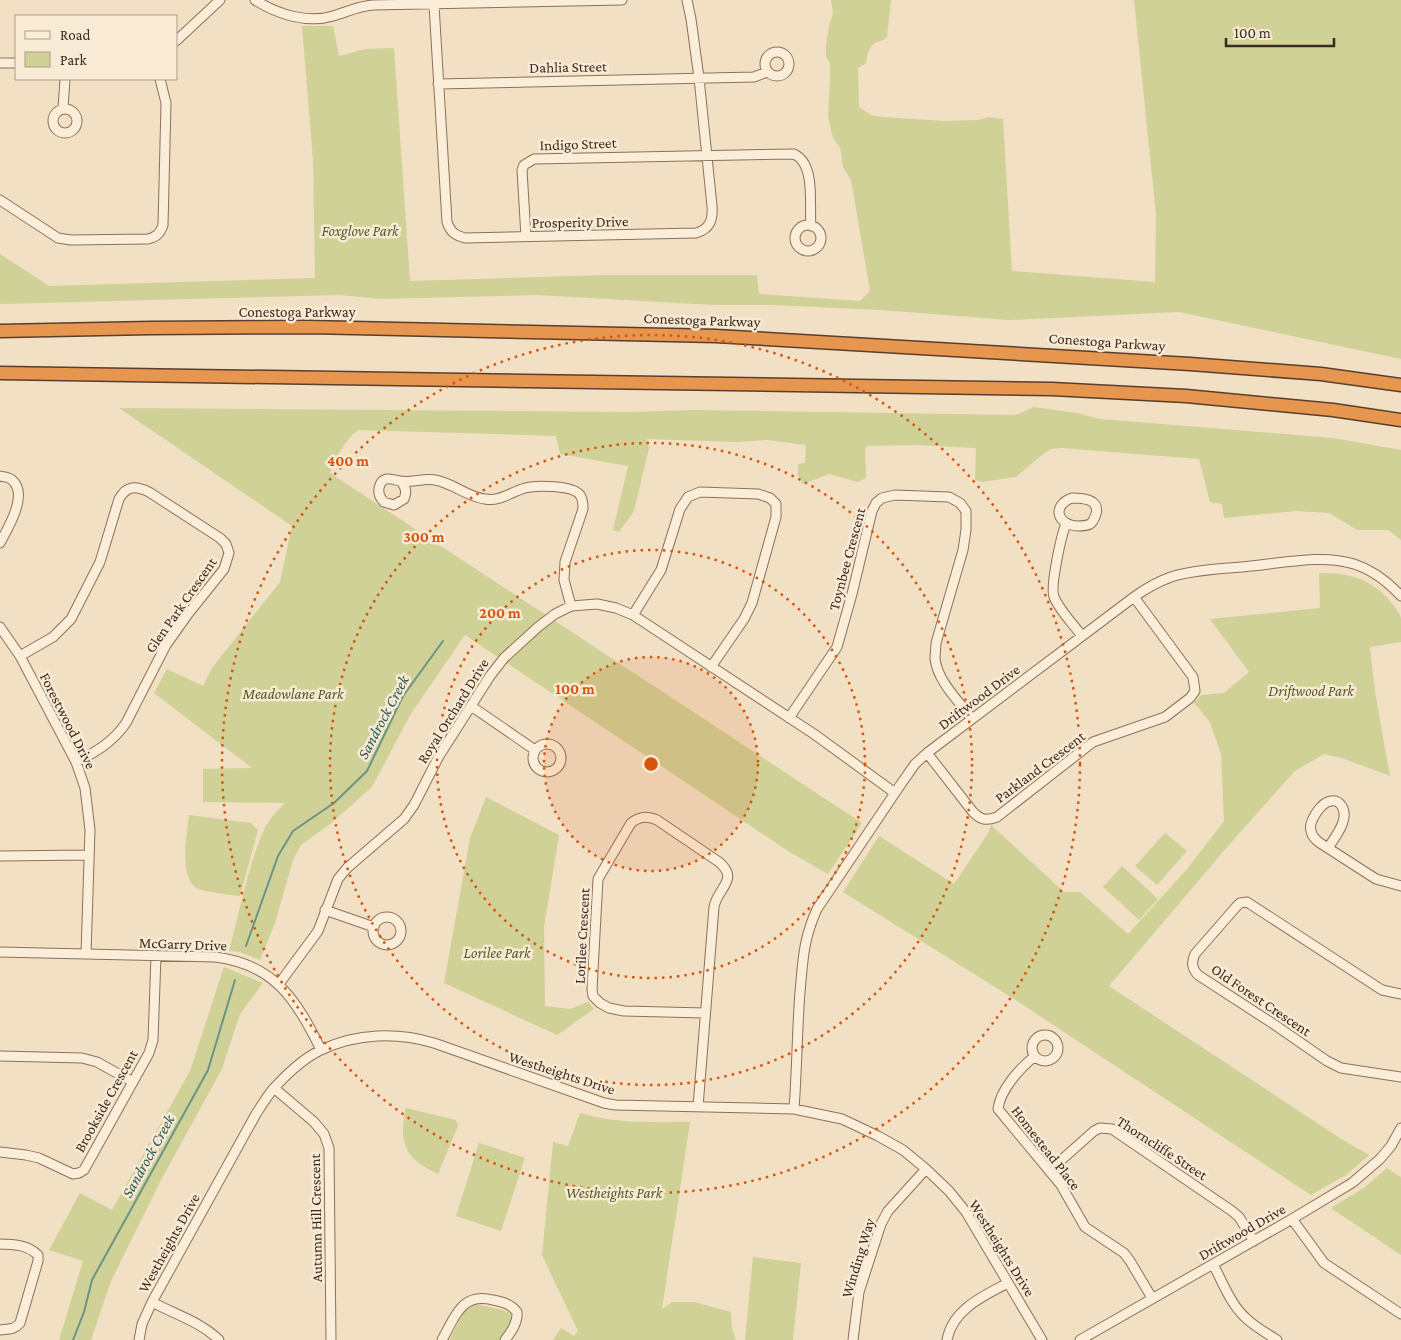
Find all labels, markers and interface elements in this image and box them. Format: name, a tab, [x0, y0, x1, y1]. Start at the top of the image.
legend	[15, 15, 178, 80]
scale bar	[1226, 15, 1334, 47]
text: 100 m	[1234, 25, 1271, 41]
text: Road	[60, 27, 91, 43]
text: Park	[60, 52, 87, 68]
street label: Dahlia Street	[529, 58, 608, 76]
street label: Indigo Street	[539, 135, 618, 154]
street label: Prosperity Drive	[531, 213, 629, 232]
park label: Foxglove Park	[321, 223, 400, 240]
street label: Conestoga Parkway	[238, 304, 356, 321]
street label: Conestoga Parkway	[643, 310, 761, 331]
street label: Conestoga Parkway	[1048, 330, 1166, 355]
text: 400 m	[327, 453, 369, 469]
street label: Toynbee Crescent	[826, 505, 870, 612]
text: 300 m	[403, 529, 445, 545]
street label: Glen Park Crescent	[142, 554, 220, 656]
text: 200 m	[479, 605, 521, 621]
street label: Royal Orchard Drive	[414, 655, 493, 767]
street label: Driftwood Drive	[935, 661, 1023, 733]
street label: Forestwood Drive	[37, 670, 99, 772]
water label: Sandrock Creek	[354, 671, 413, 762]
text: 100 m	[555, 681, 595, 697]
park label: Driftwood Park	[1268, 683, 1355, 700]
park label: Meadowlane Park	[241, 686, 345, 702]
street label: Parkland Crescent	[992, 727, 1089, 806]
centre of rings	[642, 755, 660, 773]
street label: Lorilee Crescent	[571, 887, 593, 984]
street label: McGarry Drive	[139, 934, 228, 955]
park label: Lorilee Park	[464, 945, 532, 961]
street label: Old Forest Crescent	[1208, 961, 1315, 1040]
street label: Brookside Crescent	[71, 1046, 141, 1155]
street label: Westheights Drive	[507, 1048, 617, 1099]
street label: Homestead Place	[1008, 1103, 1084, 1193]
water label: Sandrock Creek	[118, 1111, 178, 1200]
street label: Thorncliffe Street	[1114, 1113, 1211, 1184]
street label: Autumn Hill Crescent	[307, 1152, 325, 1283]
park label: Westheights Park	[566, 1185, 664, 1202]
street label: Westheights Drive	[135, 1190, 204, 1296]
street label: Westheights Drive	[965, 1197, 1038, 1300]
street label: Driftwood Drive	[1196, 1200, 1289, 1263]
street label: Winding Way	[838, 1216, 879, 1300]

